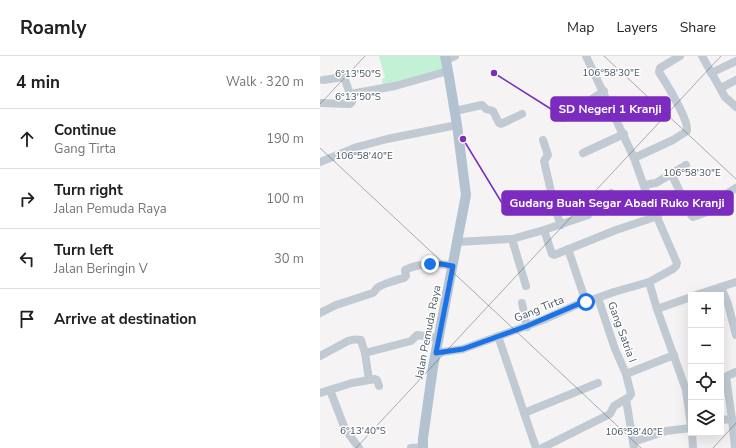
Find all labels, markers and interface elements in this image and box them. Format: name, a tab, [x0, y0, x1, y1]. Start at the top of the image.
text: Roamly	[20, 15, 87, 41]
text: Map	[567, 18, 594, 37]
text: Layers	[616, 18, 658, 37]
text: Share	[680, 18, 716, 37]
text: 106°58'30"E	[582, 66, 640, 80]
text: 6°13'50"S	[335, 67, 381, 81]
text: 4 min	[16, 71, 60, 94]
text: Walk · 320 m	[226, 73, 304, 91]
text: 6°13'50"S	[335, 90, 381, 104]
callout: SD Negeri 1 Kranji	[551, 97, 670, 121]
text: SD Negeri 1 Kranji	[559, 101, 662, 117]
text: Continue	[54, 120, 116, 140]
icon: ahead	[16, 128, 38, 150]
text: 190 m	[266, 130, 304, 148]
text: Gang Tirta	[54, 140, 116, 158]
text: 106°58'40"E	[335, 149, 393, 163]
text: 106°58'30"E	[663, 166, 721, 180]
text: Turn right	[54, 180, 123, 200]
icon: right	[16, 188, 38, 210]
text: 100 m	[266, 190, 304, 208]
callout: Gudang Buah Segar Abadi Ruko Kranji	[502, 191, 733, 215]
text: Gudang Buah Segar Abadi Ruko Kranji	[509, 195, 725, 211]
text: Jalan Pemuda Raya	[54, 200, 167, 218]
text: Turn left	[54, 240, 113, 260]
icon: left	[16, 248, 38, 270]
text: 30 m	[274, 250, 304, 268]
route end	[421, 255, 439, 273]
text: Jalan Beringin V	[54, 260, 148, 278]
street label: Jalan Pemuda Raya	[411, 284, 444, 381]
street label: Gang Tirta	[512, 292, 566, 326]
map controls	[688, 292, 724, 436]
button: +	[688, 292, 724, 328]
route start	[577, 293, 595, 311]
street label: Gang Satria I	[604, 299, 640, 365]
icon: arrive	[16, 308, 38, 330]
text: Arrive at destination	[54, 309, 197, 329]
button: −	[688, 328, 724, 364]
button: locate	[688, 364, 724, 400]
button: layers	[688, 400, 724, 436]
text: 6°13'40"S	[340, 424, 386, 438]
text: 106°58'40"E	[605, 425, 663, 439]

